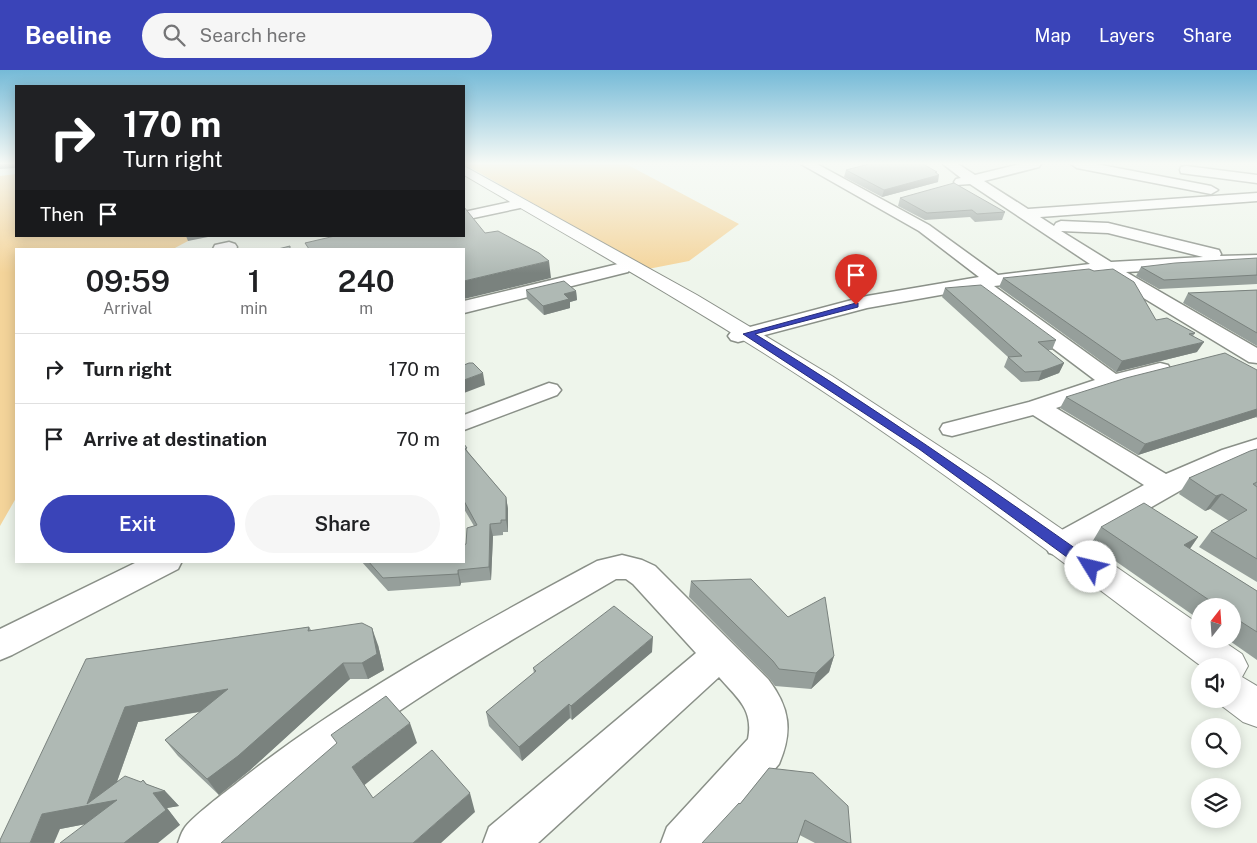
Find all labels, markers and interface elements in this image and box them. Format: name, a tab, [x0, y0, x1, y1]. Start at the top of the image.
search box	[142, 13, 492, 58]
text: Beeline	[25, 21, 112, 49]
icon: search	[160, 21, 188, 49]
text: Search here	[200, 24, 306, 46]
text: Map	[1035, 25, 1071, 46]
text: Layers	[1099, 25, 1155, 46]
text: Share	[1183, 25, 1232, 46]
text: 170 m	[123, 104, 221, 145]
icon: right	[40, 105, 105, 170]
text: Turn right	[123, 146, 223, 172]
icon: arrive	[94, 200, 122, 228]
text: Then	[40, 203, 84, 225]
pin	[835, 254, 877, 305]
icon: arrive	[842, 261, 870, 289]
text: 09:59	[85, 263, 170, 299]
text: 1	[248, 263, 260, 299]
text: 240	[338, 263, 395, 299]
text: Arrival	[103, 299, 152, 318]
text: min	[240, 299, 267, 318]
text: m	[359, 299, 373, 318]
icon: right	[40, 355, 68, 383]
text: Turn right	[83, 358, 172, 380]
text: 170 m	[389, 358, 440, 380]
icon: arrive	[40, 425, 68, 453]
text: Arrive at destination	[83, 428, 267, 450]
text: 70 m	[396, 428, 440, 450]
button: Exit	[40, 495, 235, 553]
button: Share	[245, 495, 440, 553]
position arrow	[1064, 540, 1116, 592]
north arrow	[1191, 598, 1241, 648]
map controls	[1191, 598, 1241, 828]
button: sound	[1191, 658, 1241, 708]
button: search	[1191, 718, 1241, 768]
button: layers	[1191, 778, 1241, 828]

